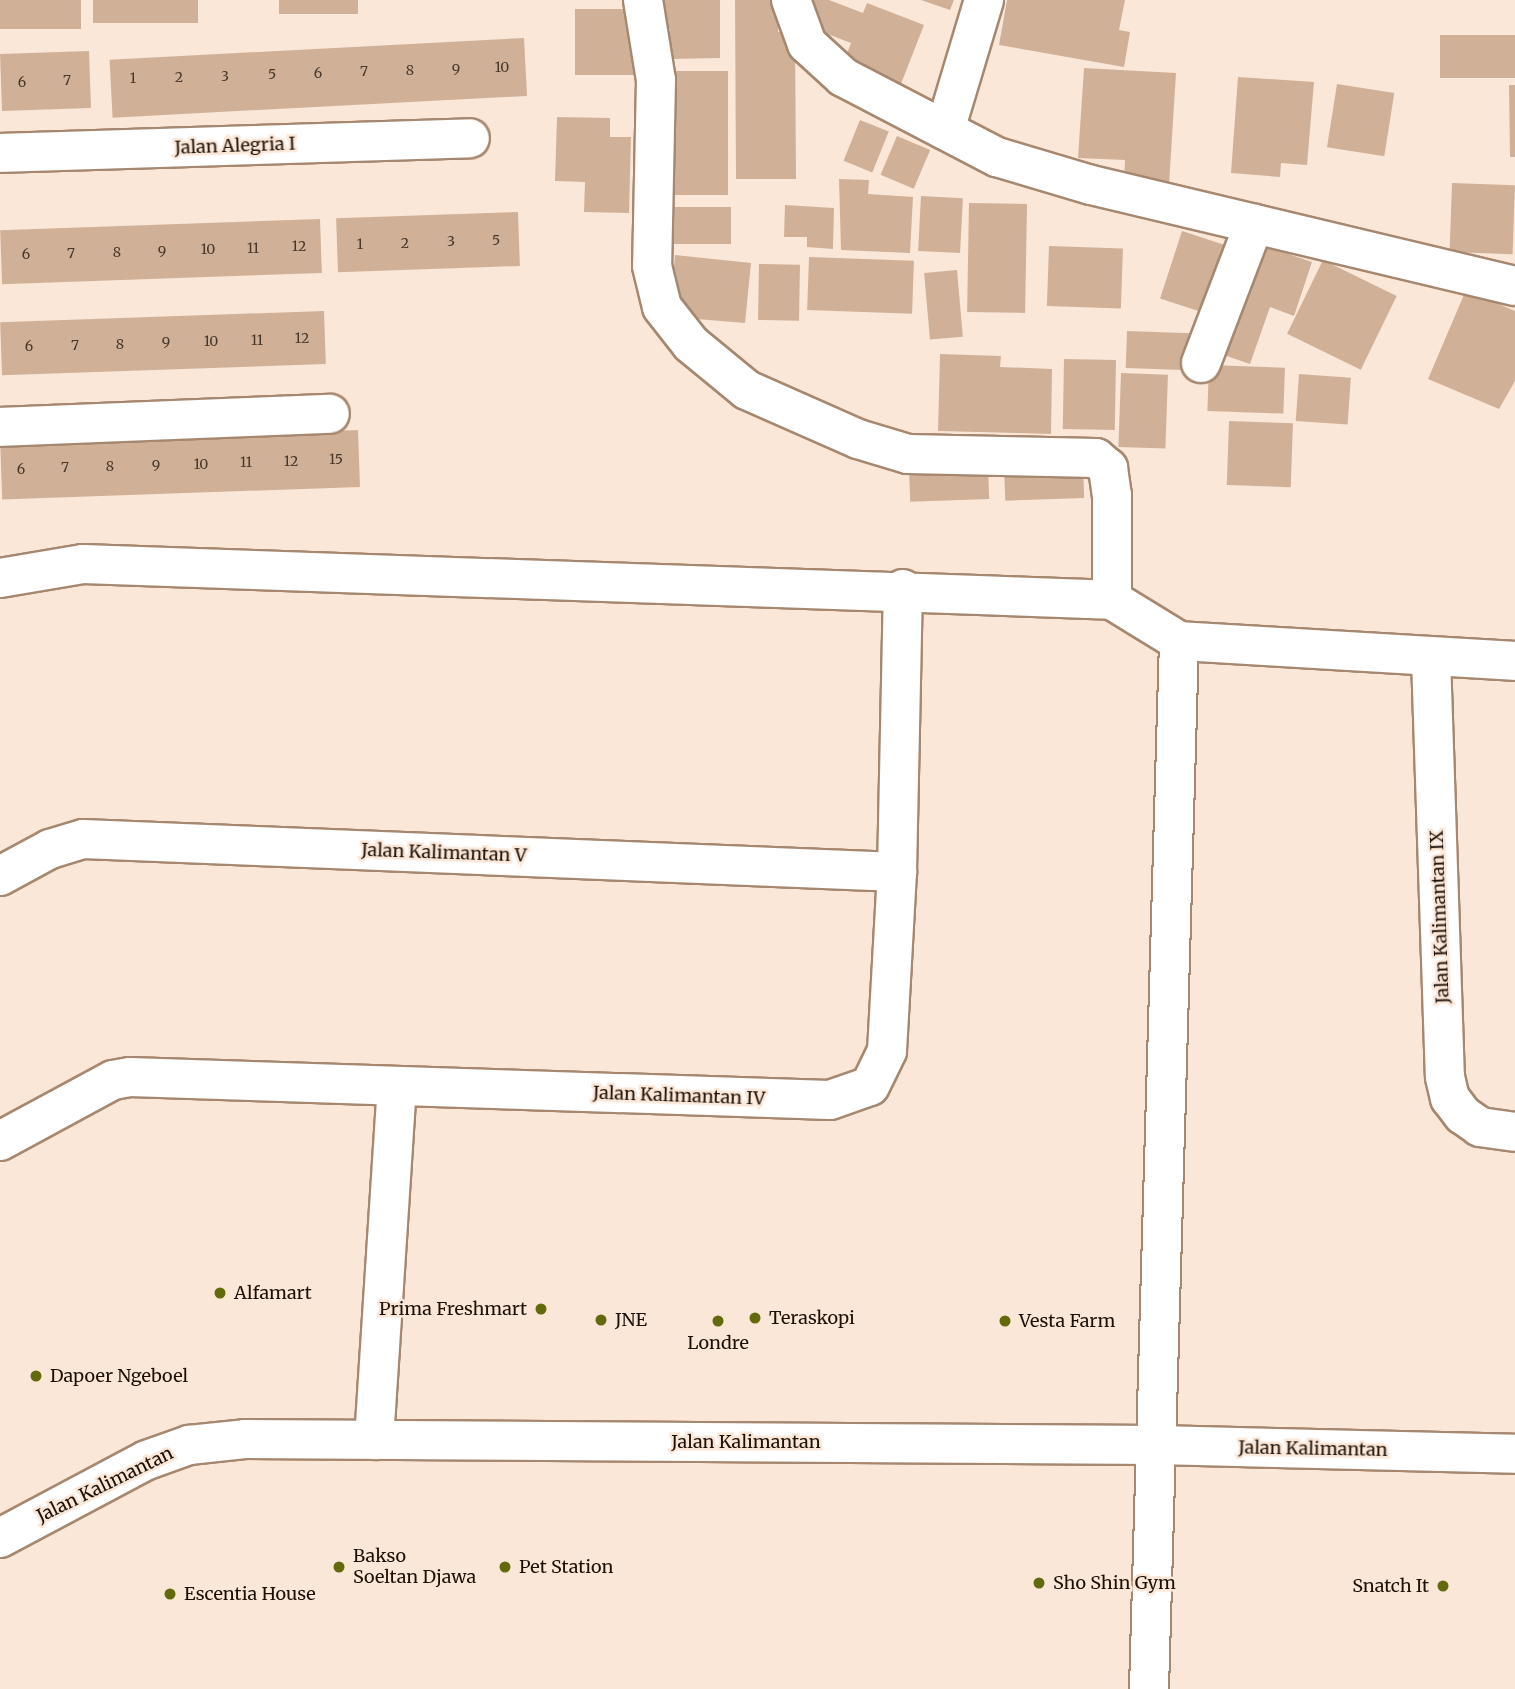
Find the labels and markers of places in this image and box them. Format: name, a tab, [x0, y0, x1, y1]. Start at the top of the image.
place label: Alfamart	[234, 1282, 312, 1304]
marker: Alfamart	[212, 1285, 228, 1301]
place label: Prima Freshmart	[379, 1298, 527, 1320]
marker: Prima Freshmart	[533, 1301, 549, 1317]
place label: Teraskopi	[769, 1307, 855, 1329]
place label: JNE	[615, 1309, 647, 1331]
marker: Teraskopi	[747, 1310, 763, 1326]
place label: Vesta Farm	[1019, 1310, 1115, 1332]
marker: JNE	[593, 1312, 609, 1328]
marker: Londre	[710, 1313, 726, 1329]
marker: Vesta Farm	[997, 1313, 1013, 1329]
place label: Londre	[687, 1332, 749, 1354]
place label: Dapoer Ngeboel	[50, 1365, 188, 1387]
marker: Dapoer Ngeboel	[28, 1368, 44, 1384]
place label: Bakso Soeltan Djawa	[353, 1546, 476, 1588]
place label: Pet Station	[519, 1556, 614, 1578]
marker: Bakso Soeltan Djawa	[331, 1559, 347, 1575]
marker: Pet Station	[497, 1559, 513, 1575]
place label: Sho Shin Gym	[1053, 1572, 1176, 1594]
marker: Sho Shin Gym	[1031, 1575, 1047, 1591]
place label: Snatch It	[1352, 1575, 1429, 1597]
marker: Snatch It	[1435, 1578, 1451, 1594]
place label: Escentia House	[184, 1583, 316, 1605]
marker: Escentia House	[162, 1586, 178, 1602]

